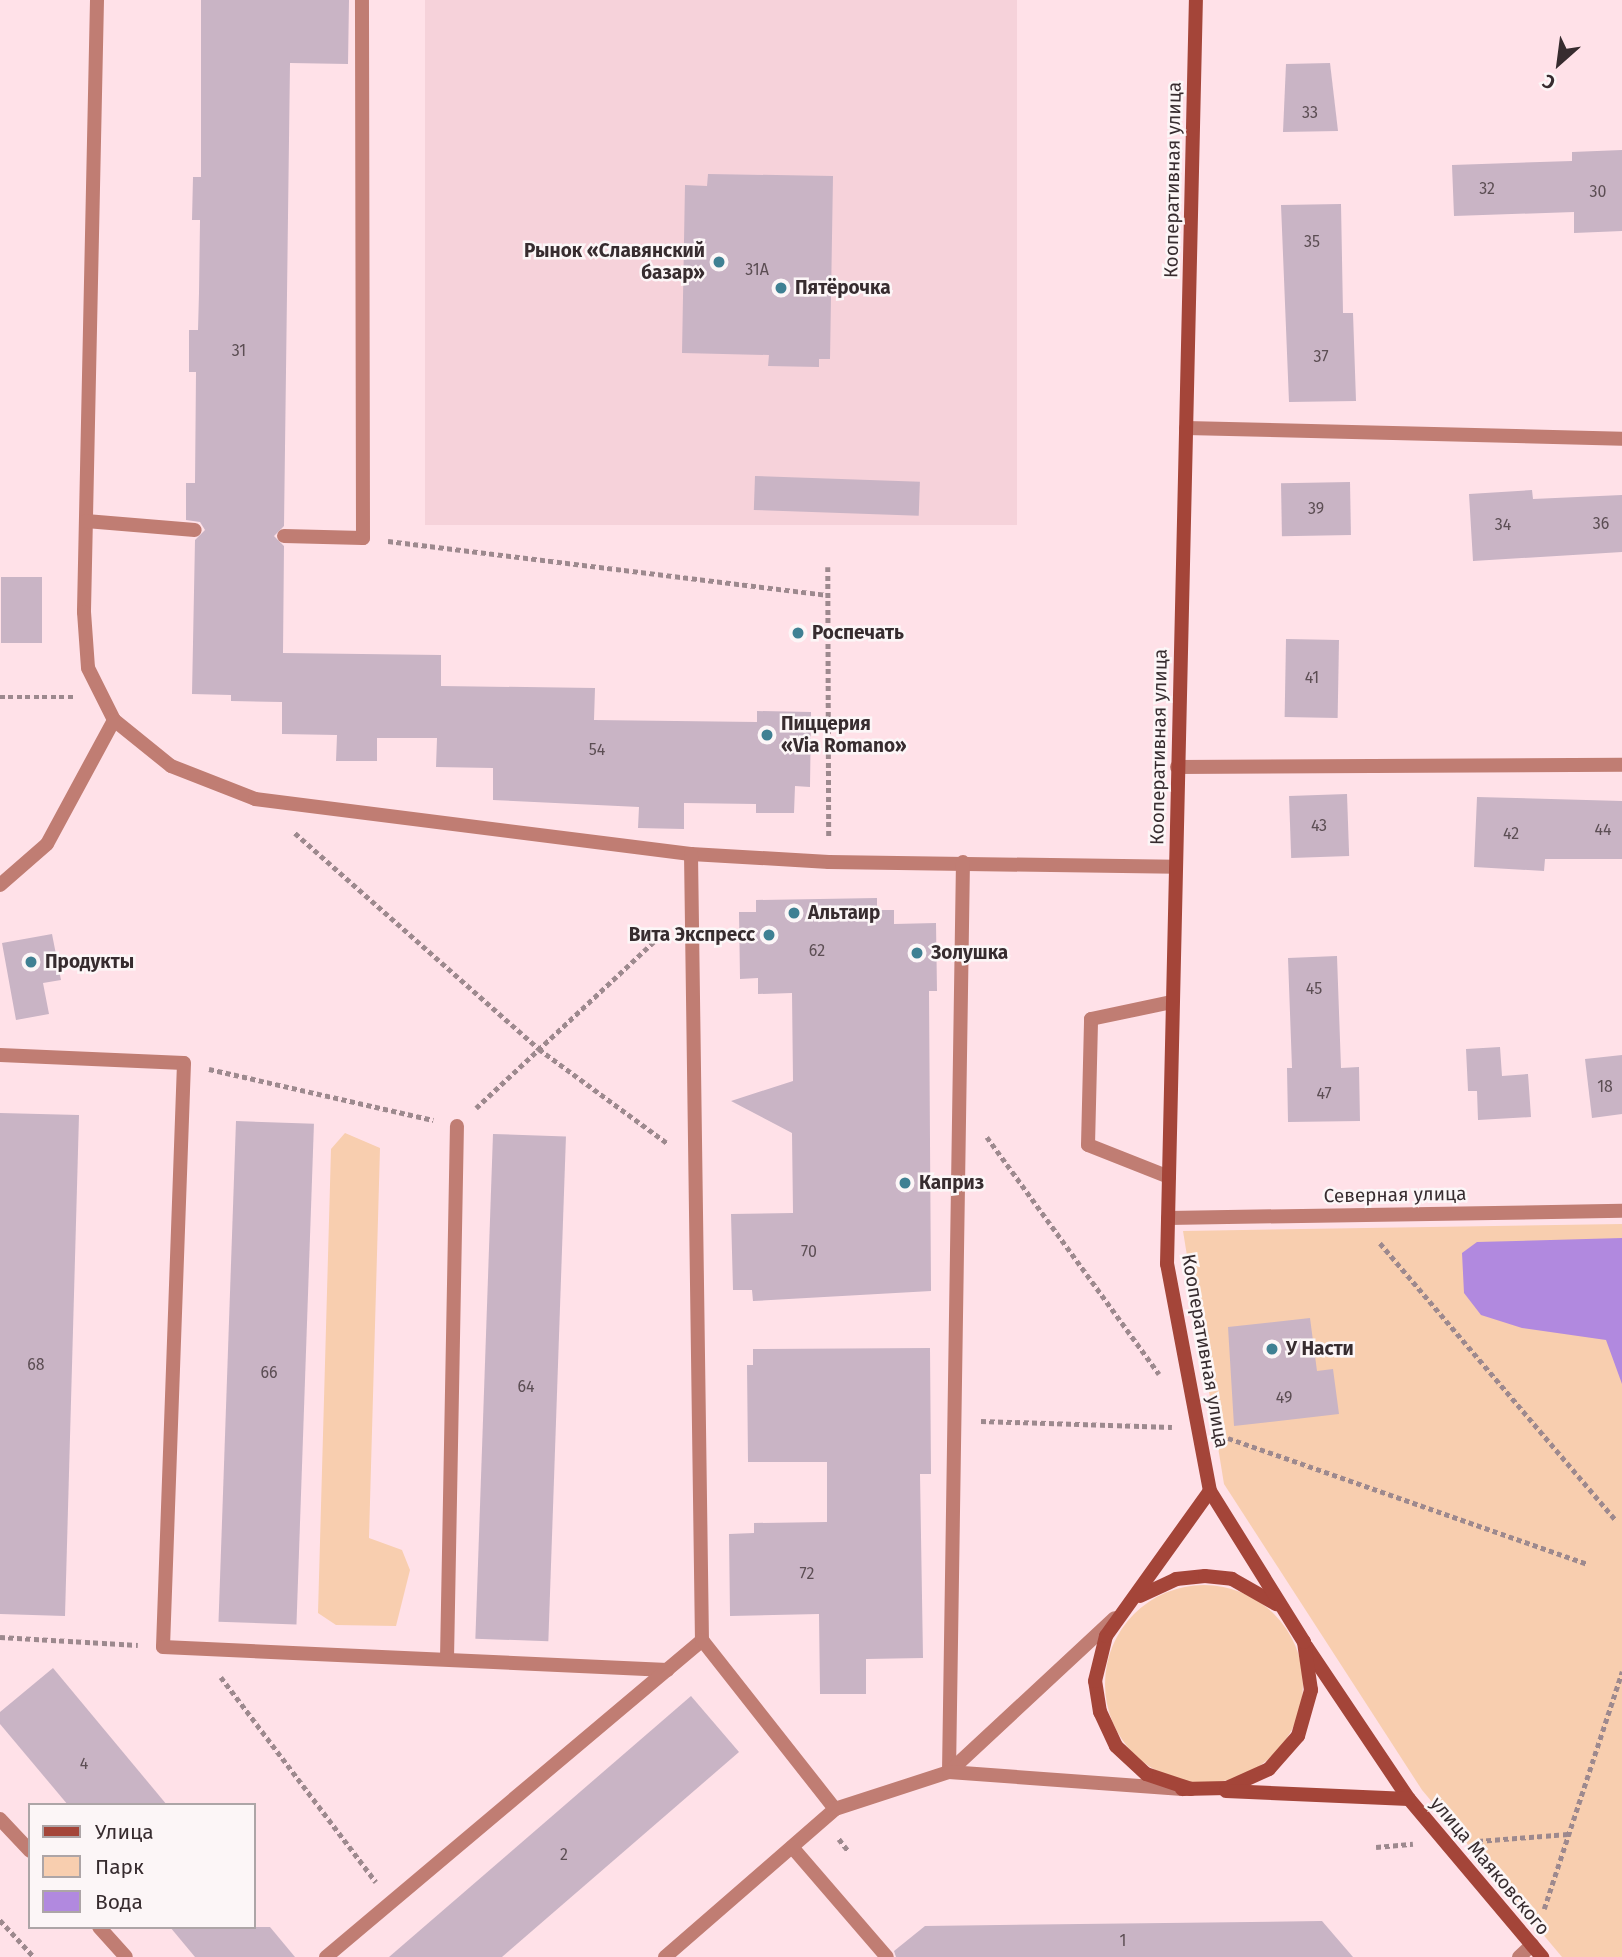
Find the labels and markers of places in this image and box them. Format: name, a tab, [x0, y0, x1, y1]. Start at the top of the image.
place label: Рынок «Славянский базар»	[524, 240, 705, 284]
marker: Рынок «Славянский базар»	[711, 254, 727, 270]
place label: Пятёрочка	[795, 277, 891, 299]
marker: Пятёрочка	[773, 280, 789, 296]
place label: Роспечать	[812, 622, 904, 644]
marker: Роспечать	[790, 625, 806, 641]
place label: Пиццерия «Via Romano»	[781, 713, 907, 757]
marker: Пиццерия «Via Romano»	[759, 727, 775, 743]
place label: Альтаир	[808, 902, 880, 924]
marker: Альтаир	[786, 905, 802, 921]
place label: Вита Экспресс	[629, 924, 755, 946]
marker: Вита Экспресс	[761, 927, 777, 943]
place label: Золушка	[931, 942, 1008, 964]
marker: Золушка	[909, 945, 925, 961]
place label: Продукты	[45, 951, 134, 973]
marker: Продукты	[23, 954, 39, 970]
place label: Каприз	[919, 1172, 984, 1194]
marker: Каприз	[897, 1175, 913, 1191]
place label: У Насти	[1286, 1338, 1354, 1360]
marker: У Насти	[1264, 1341, 1280, 1357]

